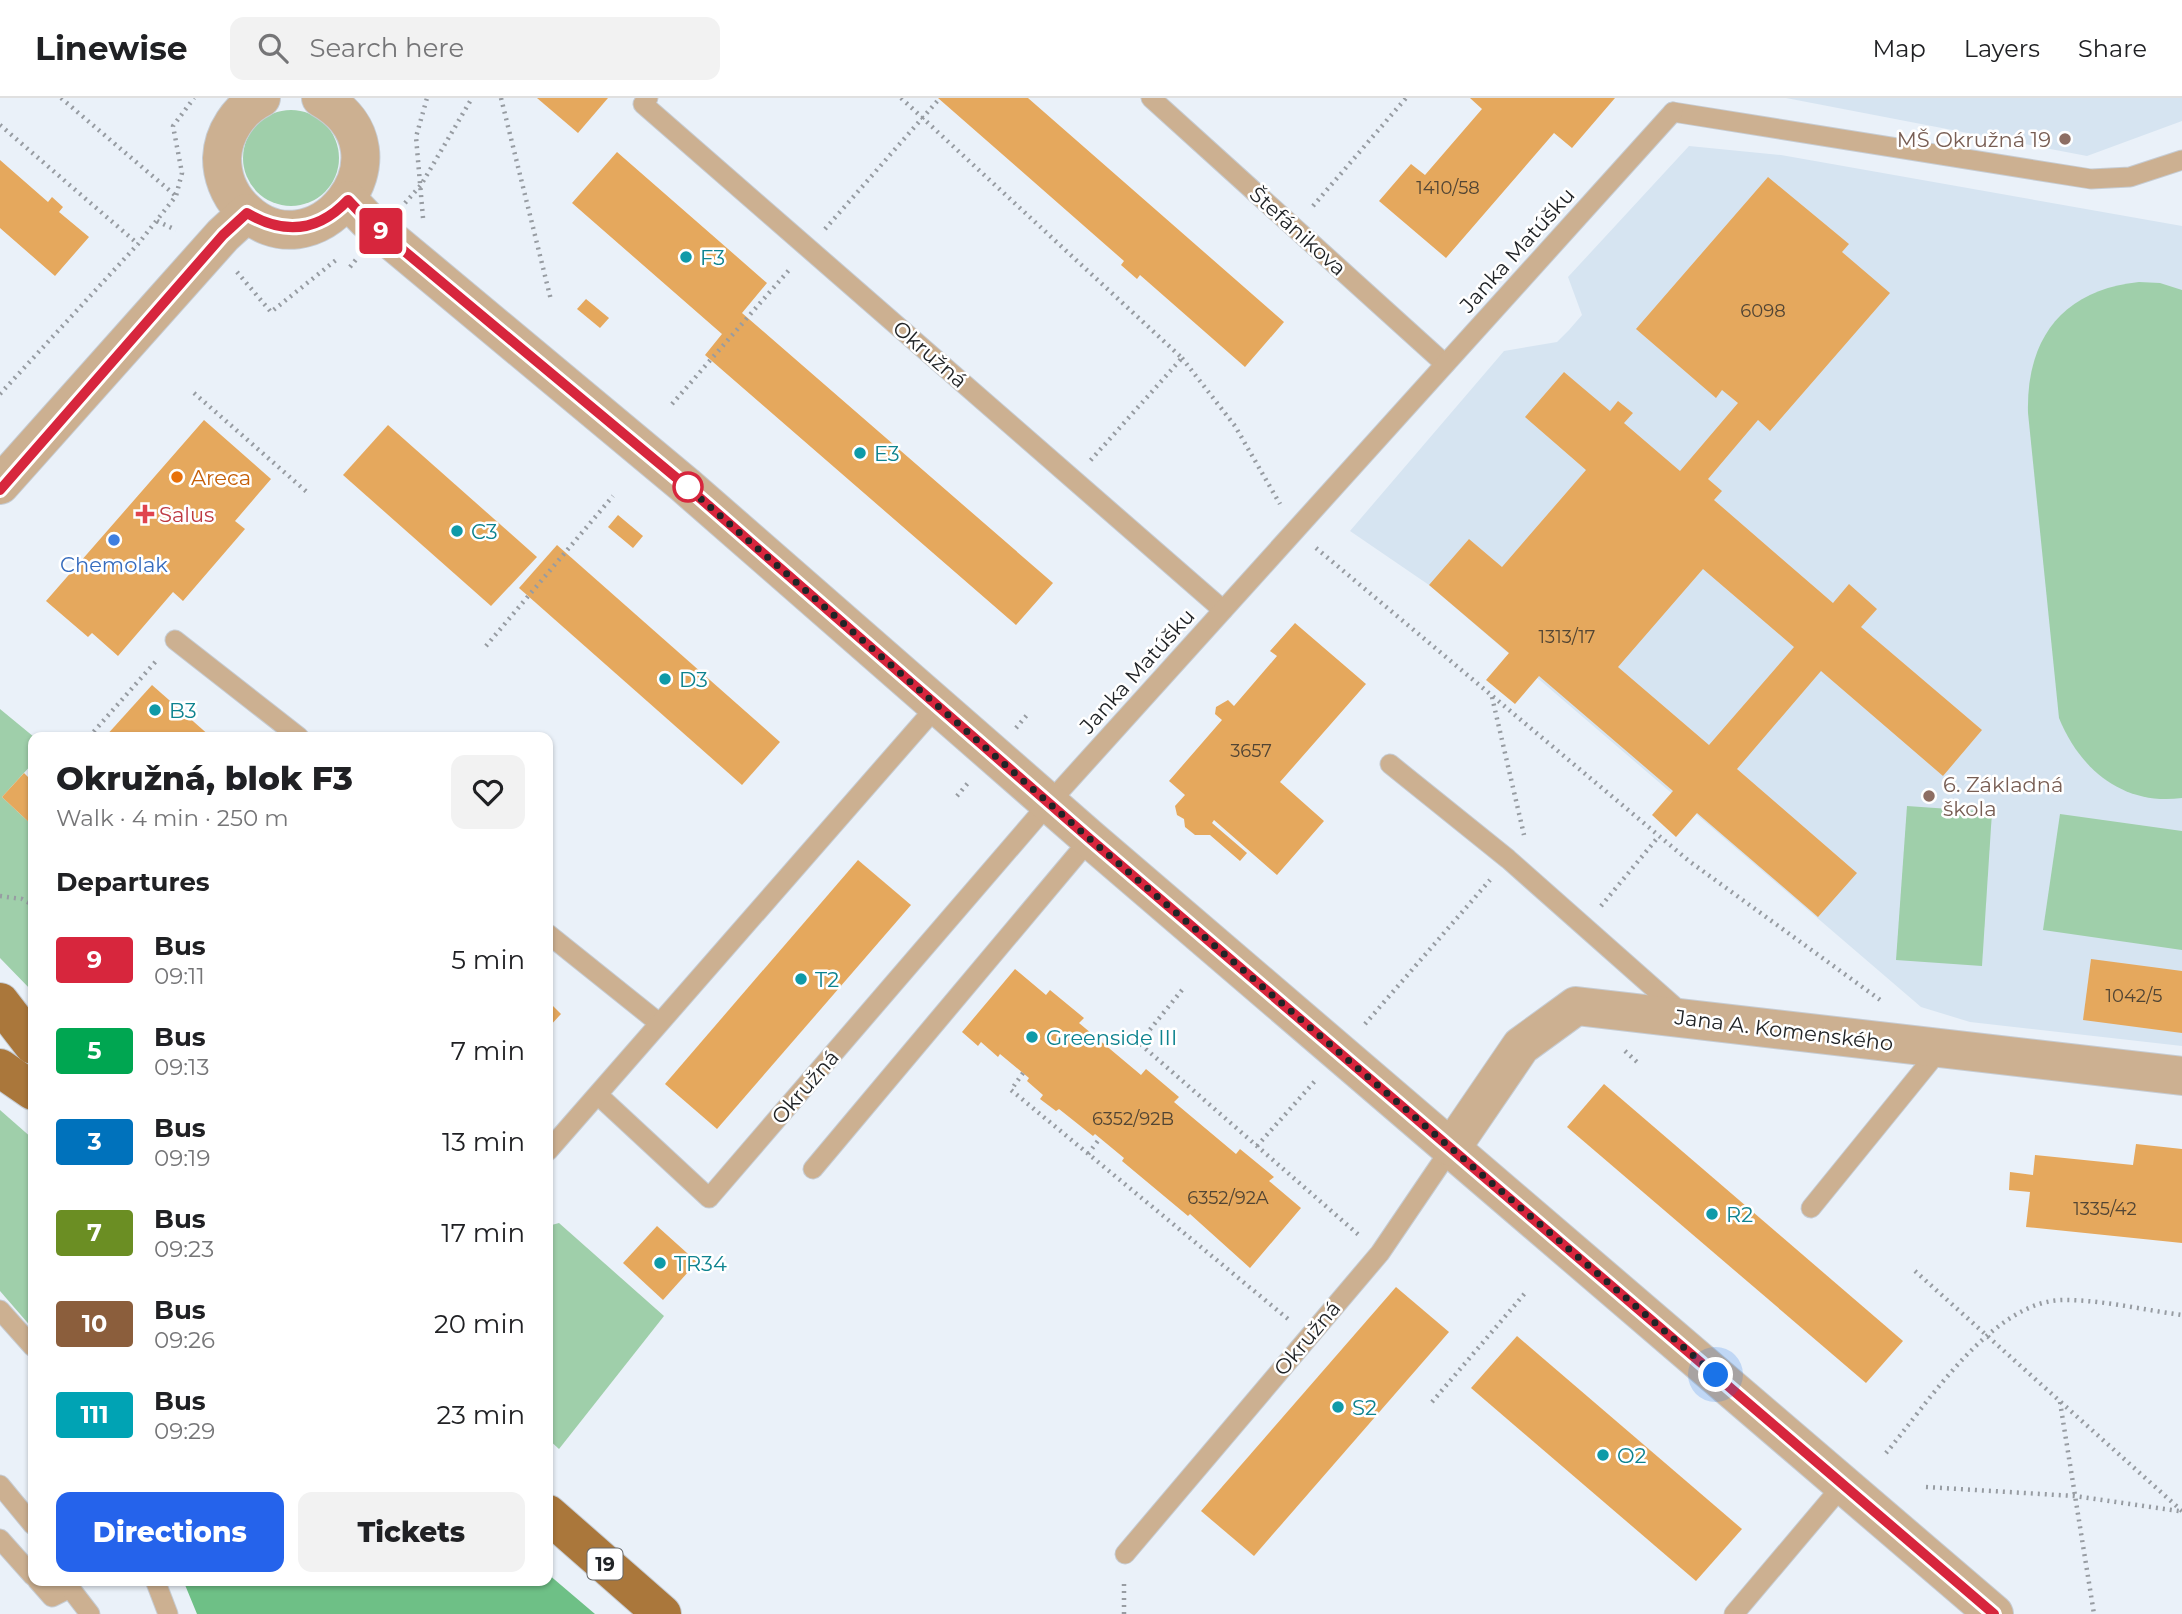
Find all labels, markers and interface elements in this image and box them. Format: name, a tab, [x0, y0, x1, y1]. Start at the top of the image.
search box	[230, 17, 720, 80]
text: Linewise	[35, 28, 188, 68]
icon: search	[254, 29, 292, 67]
text: Search here	[310, 32, 464, 64]
text: Map	[1872, 34, 1926, 63]
text: Layers	[1964, 34, 2040, 63]
text: Share	[2078, 34, 2147, 63]
place label: MŠ Okružná 19	[1897, 127, 2051, 152]
marker: MŠ Okružná 19	[2057, 131, 2073, 147]
house number: 1410/58	[1416, 177, 1480, 199]
street label: Štefánikova	[1245, 181, 1351, 281]
street label: Janka Matúšku	[1454, 183, 1580, 318]
line badge: 9	[358, 208, 404, 254]
text: 9	[373, 216, 389, 245]
place label: F3	[700, 245, 725, 270]
marker: F3	[678, 249, 694, 265]
house number: 6098	[1740, 300, 1786, 322]
street label: Okružná	[888, 315, 972, 393]
place label: E3	[874, 441, 900, 466]
marker: E3	[852, 445, 868, 461]
place label: Areca	[191, 465, 251, 490]
marker: Areca	[169, 469, 185, 485]
unlabelled marker	[673, 472, 703, 502]
place label: Salus	[159, 502, 214, 527]
marker: Salus	[137, 506, 153, 522]
place label: C3	[471, 519, 498, 544]
marker: C3	[449, 523, 465, 539]
marker: Chemolak	[106, 532, 122, 548]
place label: Chemolak	[60, 552, 168, 577]
street label: Janka Matúšku	[1074, 604, 1200, 739]
house number: 1313/17	[1539, 626, 1595, 648]
place label: D3	[679, 667, 708, 692]
marker: D3	[657, 671, 673, 687]
place label: B3	[169, 698, 197, 723]
marker: B3	[147, 702, 163, 718]
house number: 3657	[1230, 740, 1272, 762]
button: heart	[451, 755, 525, 829]
text: Okružná, blok F3	[56, 758, 353, 798]
place label: 6. Základná škola	[1943, 772, 2063, 821]
marker: 6. Základná škola	[1921, 788, 1937, 804]
text: Walk · 4 min · 250 m	[56, 804, 289, 832]
text: Departures	[56, 866, 210, 898]
text: Bus	[154, 930, 206, 962]
text: 5 min	[451, 944, 525, 976]
text: 9	[87, 945, 102, 974]
text: 09:11	[154, 962, 205, 990]
place label: T2	[815, 967, 839, 992]
marker: T2	[793, 971, 809, 987]
house number: 1042/5	[2106, 985, 2162, 1007]
street label: Jana A. Komenského	[1672, 1004, 1895, 1056]
text: Bus	[154, 1021, 206, 1053]
place label: Greenside III	[1046, 1025, 1177, 1050]
marker: Greenside III	[1024, 1029, 1040, 1045]
text: 7 min	[451, 1035, 525, 1067]
text: 5	[87, 1036, 102, 1065]
street label: Okružná	[766, 1045, 844, 1129]
text: 09:13	[154, 1053, 209, 1081]
house number: 6352/92B	[1092, 1108, 1174, 1130]
text: Bus	[154, 1112, 206, 1144]
text: 13 min	[442, 1126, 525, 1158]
text: 3	[87, 1127, 102, 1156]
text: 09:19	[154, 1144, 210, 1172]
house number: 6352/92A	[1187, 1187, 1269, 1209]
house number: 1335/42	[2073, 1198, 2137, 1220]
place label: R2	[1726, 1202, 1753, 1227]
text: Bus	[154, 1203, 206, 1235]
marker: R2	[1704, 1206, 1720, 1222]
text: 17 min	[441, 1217, 525, 1249]
text: 7	[87, 1218, 102, 1247]
text: 09:23	[154, 1235, 214, 1263]
place label: TR34	[674, 1251, 727, 1276]
marker: TR34	[652, 1255, 668, 1271]
text: Bus	[154, 1294, 206, 1326]
street label: Okružná	[1269, 1296, 1345, 1380]
text: 20 min	[434, 1308, 525, 1340]
text: 10	[82, 1309, 107, 1338]
text: 09:26	[154, 1326, 215, 1354]
your location	[1698, 1357, 1733, 1392]
text: Bus	[154, 1385, 206, 1417]
place label: S2	[1352, 1395, 1377, 1420]
text: 23 min	[437, 1399, 525, 1431]
marker: S2	[1330, 1399, 1346, 1415]
text: 111	[80, 1400, 109, 1429]
text: 09:29	[154, 1417, 215, 1445]
place label: O2	[1617, 1443, 1646, 1468]
marker: O2	[1595, 1447, 1611, 1463]
button: Directions	[56, 1492, 284, 1572]
button: Tickets	[298, 1492, 525, 1572]
road number: 19	[588, 1548, 622, 1580]

